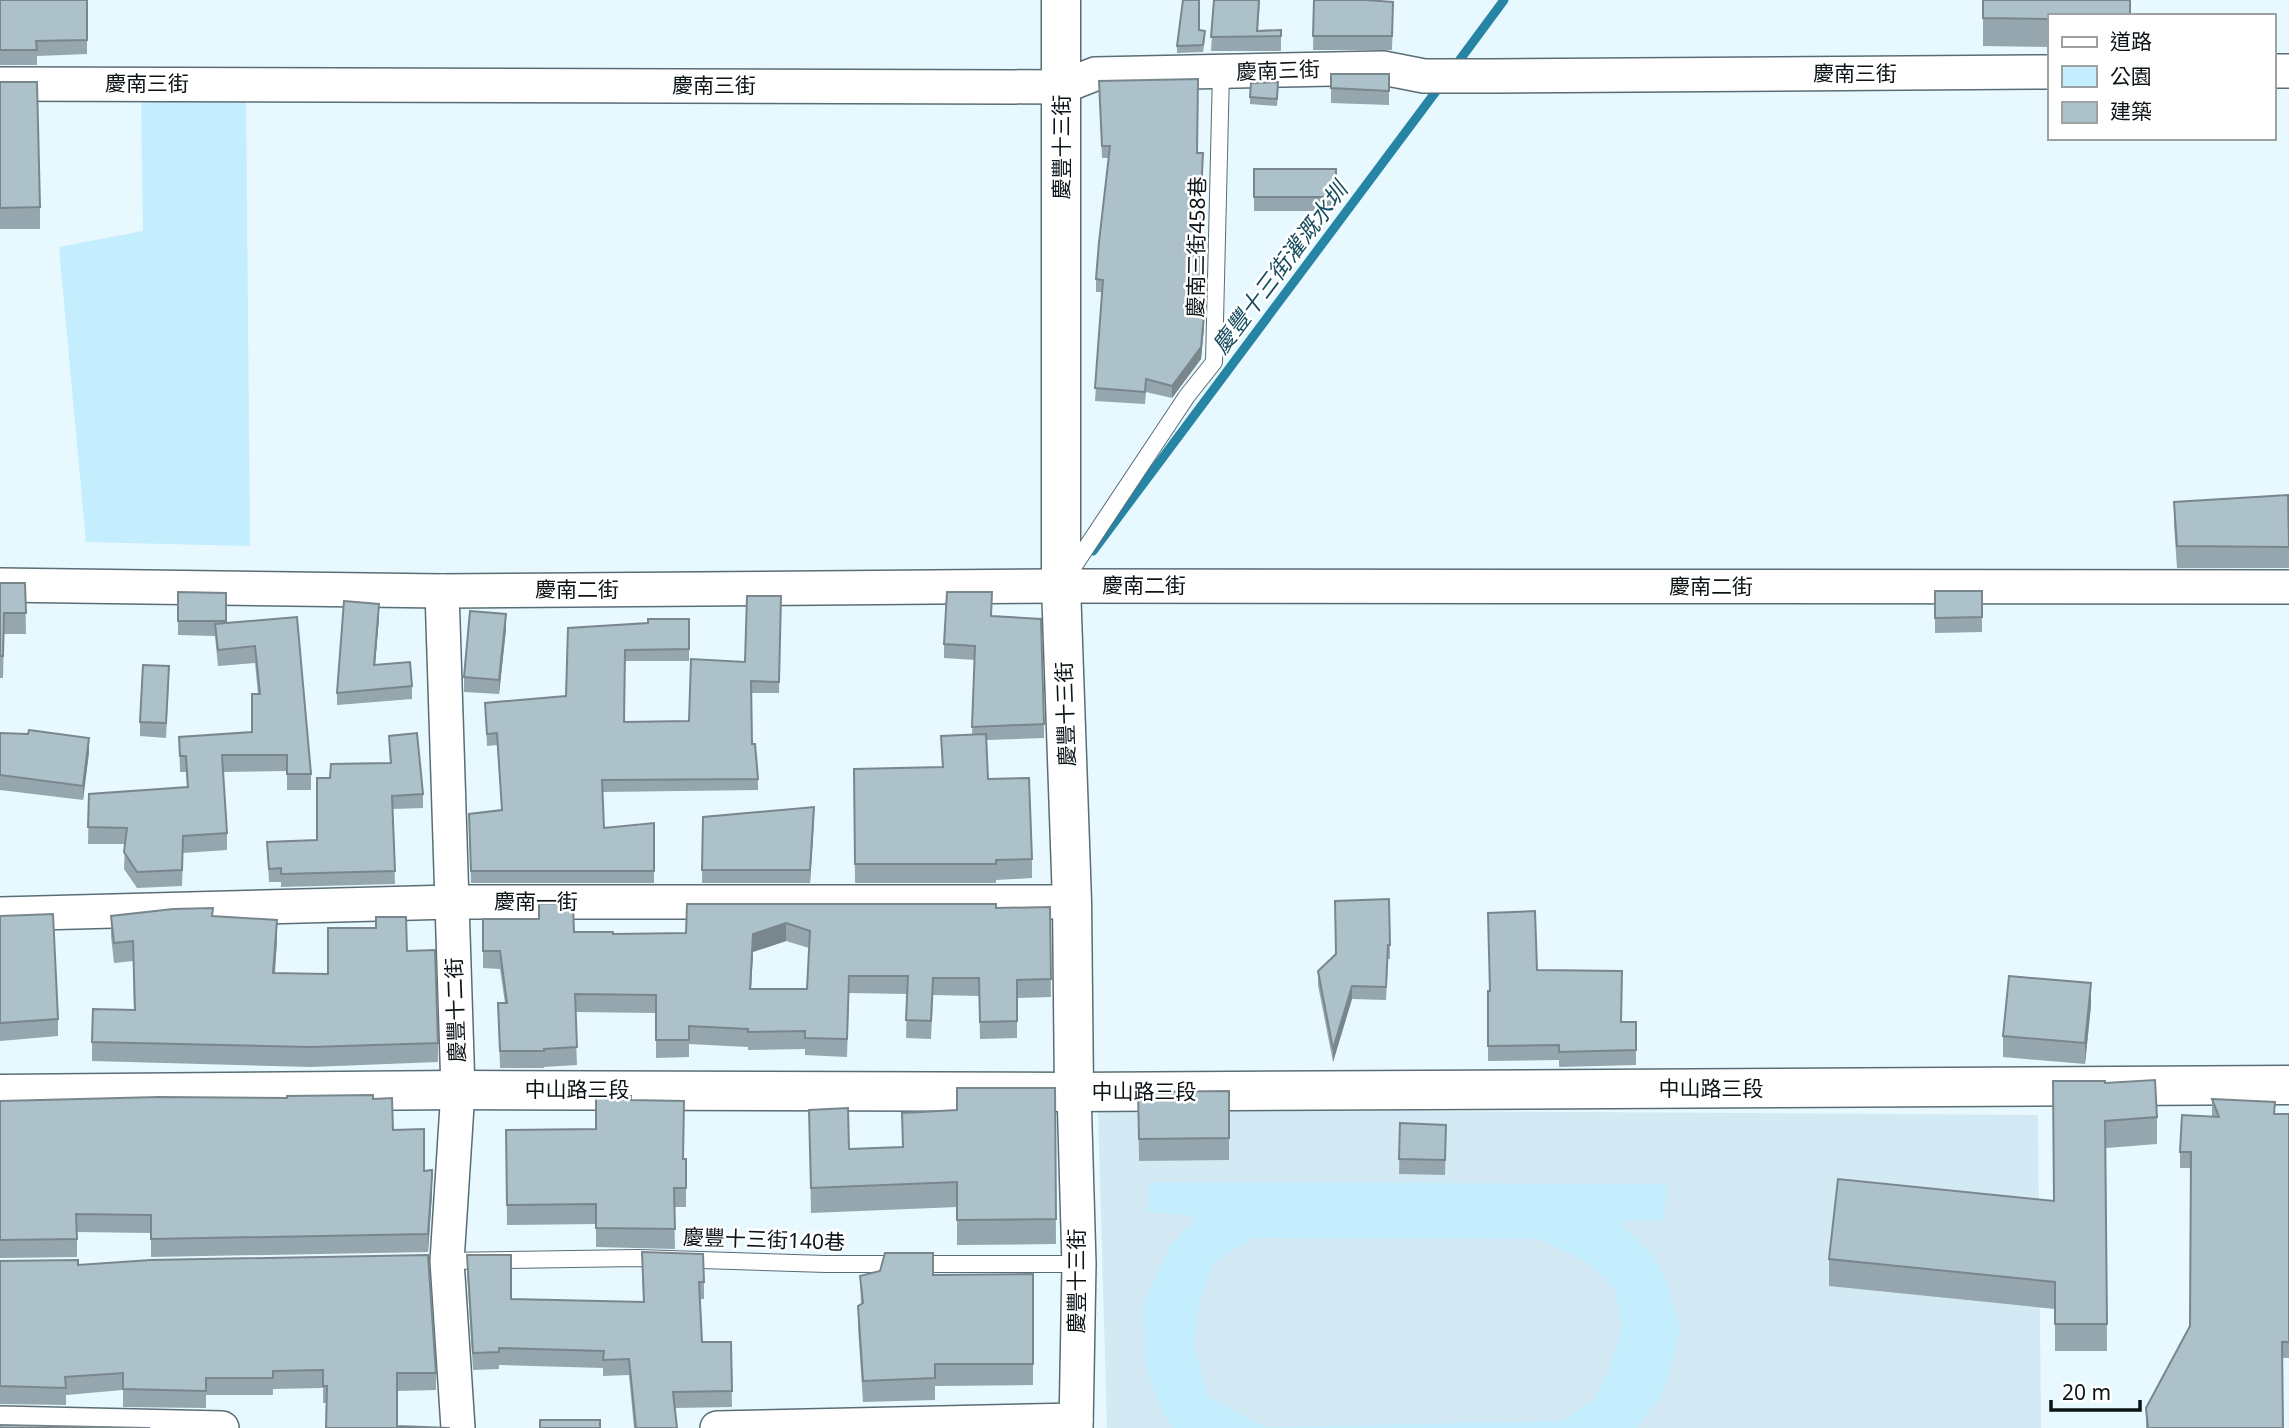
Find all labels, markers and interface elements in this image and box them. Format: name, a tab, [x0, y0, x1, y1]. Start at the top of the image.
legend	[2048, 14, 2275, 140]
text: 道路	[2110, 27, 2152, 55]
street label: 慶南三街	[1236, 55, 1320, 85]
street label: 慶南三街	[1813, 59, 1897, 87]
text: 公園	[2110, 62, 2152, 90]
street label: 慶南三街	[105, 69, 189, 97]
street label: 慶南三街	[672, 71, 756, 99]
street label: 慶豐十三街	[1047, 95, 1075, 200]
text: 建築	[2110, 97, 2152, 125]
water label: 慶豐十三街灌溉水圳	[1204, 173, 1356, 360]
street label: 慶南三街458巷	[1181, 176, 1211, 318]
street label: 慶南二街	[1102, 571, 1186, 599]
street label: 慶南二街	[1669, 572, 1753, 600]
street label: 慶南二街	[535, 575, 619, 603]
street label: 慶豐十三街	[1049, 661, 1081, 767]
street label: 慶南一街	[494, 887, 578, 915]
street label: 慶豐十二街	[439, 957, 471, 1063]
street label: 中山路三段	[1659, 1074, 1764, 1102]
street label: 中山路三段	[525, 1075, 630, 1103]
street label: 中山路三段	[1092, 1077, 1197, 1105]
street label: 慶豐十三街140巷	[683, 1222, 845, 1256]
street label: 慶豐十三街	[1062, 1229, 1090, 1334]
scale bar	[2051, 1368, 2140, 1412]
text: 20 m	[2062, 1378, 2111, 1406]

